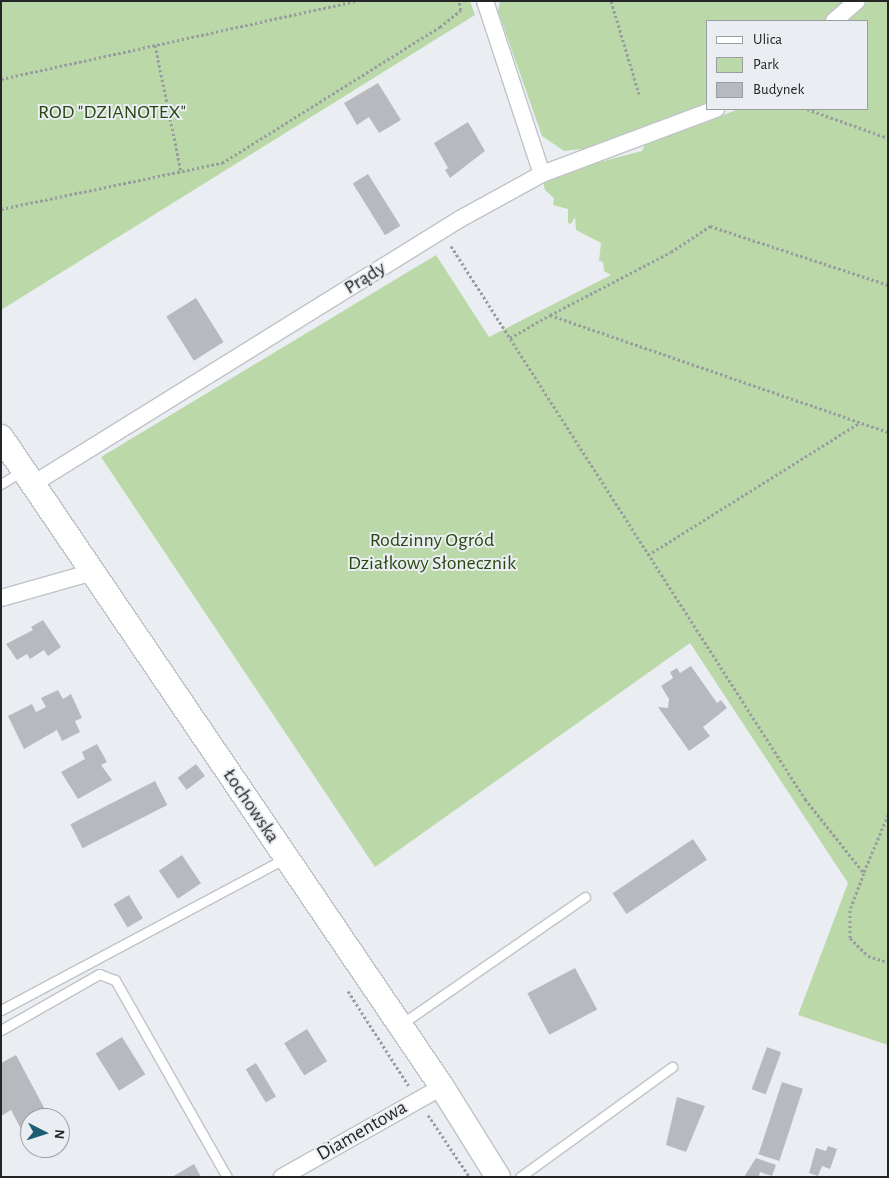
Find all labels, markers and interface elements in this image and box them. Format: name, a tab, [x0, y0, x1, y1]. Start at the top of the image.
legend	[706, 20, 869, 110]
text: Ulica	[753, 32, 782, 47]
text: Park	[753, 57, 779, 72]
text: Budynek	[753, 82, 804, 97]
park label: ROD "DZIANOTEX"	[38, 100, 186, 124]
street label: Prądy	[340, 256, 390, 300]
park label: Rodzinny Ogród Działkowy Słonecznik	[348, 529, 516, 576]
street label: Łochowska	[217, 764, 285, 848]
street label: Diamentowa	[313, 1096, 411, 1166]
north arrow	[20, 1108, 70, 1158]
text: N	[52, 1129, 66, 1140]

